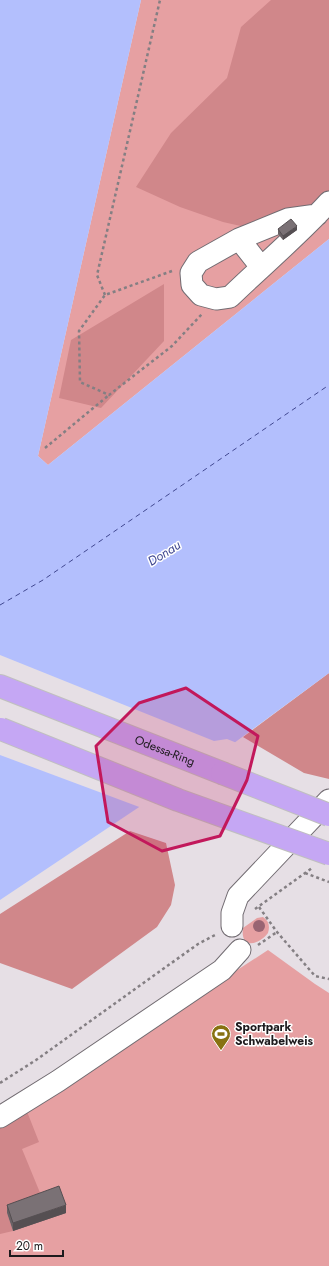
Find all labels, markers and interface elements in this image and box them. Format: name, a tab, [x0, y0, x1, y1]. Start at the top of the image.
water label: Donau	[144, 535, 185, 571]
street label: Odessa-Ring	[132, 731, 198, 771]
place label: Sportpark Schwabelweis	[235, 1018, 313, 1050]
sports icon: Sportpark Schwabelweis	[210, 1023, 232, 1051]
scale bar	[10, 1232, 63, 1258]
text: 20 m	[16, 1237, 43, 1255]

